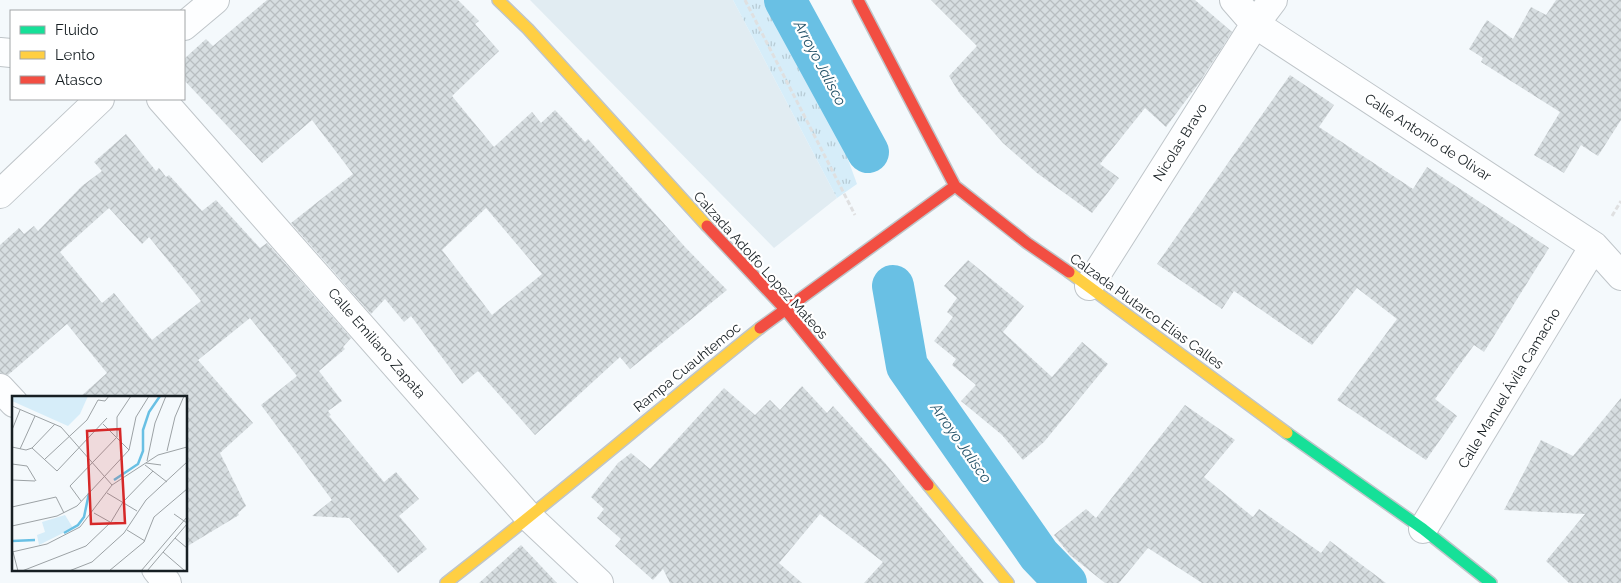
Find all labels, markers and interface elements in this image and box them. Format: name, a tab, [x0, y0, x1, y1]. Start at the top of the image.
legend	[10, 10, 185, 100]
water label: Arroyo Jalisco	[790, 16, 850, 109]
text: Fluido	[55, 21, 98, 39]
text: Lento	[55, 46, 95, 64]
text: Atasco	[55, 71, 102, 89]
street label: Calle Antonio de Olivar	[1362, 90, 1494, 184]
street label: Nicolas Bravo	[1150, 100, 1210, 184]
street label: Calzada Adolfo Lopez Mateos	[691, 188, 832, 342]
street label: Calzada Plutarco Elías Calles	[1067, 250, 1227, 372]
street label: Calle Emiliano Zapata	[325, 285, 429, 401]
street label: Calle Manuel Ávila Camacho	[1454, 304, 1563, 471]
street label: Rampa Cuauhtemoc	[630, 319, 744, 415]
inset map	[12, 396, 188, 570]
water label: Arroyo Jalisco	[926, 399, 995, 487]

